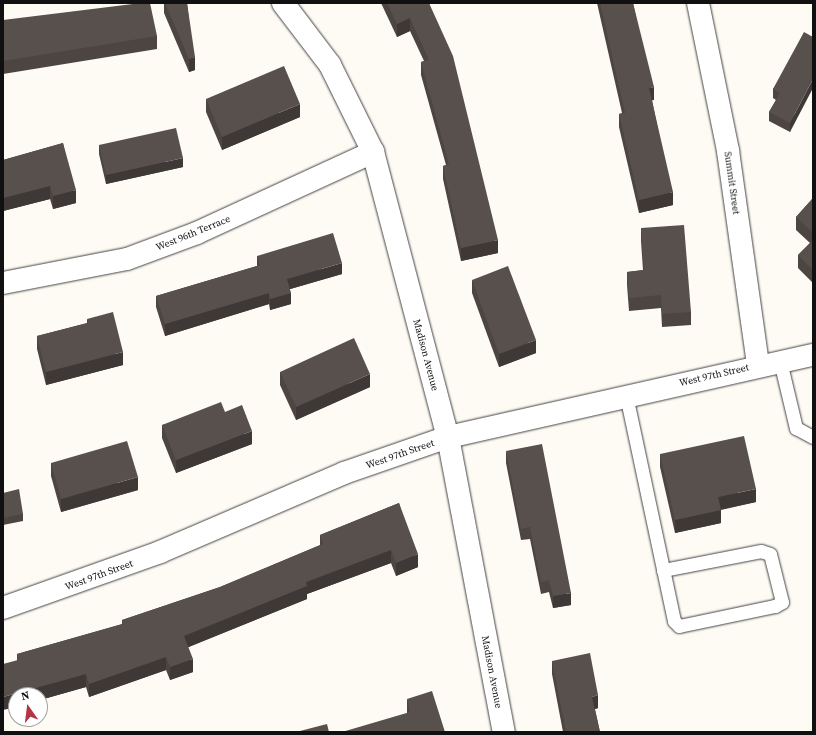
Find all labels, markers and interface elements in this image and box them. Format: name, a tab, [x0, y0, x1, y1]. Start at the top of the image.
street label: Summit Street	[722, 151, 742, 215]
street label: West 96th Terrace	[154, 213, 232, 253]
street label: Madison Avenue	[411, 318, 441, 392]
street label: West 97th Street	[678, 361, 750, 389]
street label: West 97th Street	[364, 437, 436, 471]
street label: West 97th Street	[63, 557, 135, 593]
street label: Madison Avenue	[479, 635, 505, 709]
north arrow	[8, 687, 48, 727]
text: N	[20, 688, 31, 704]

